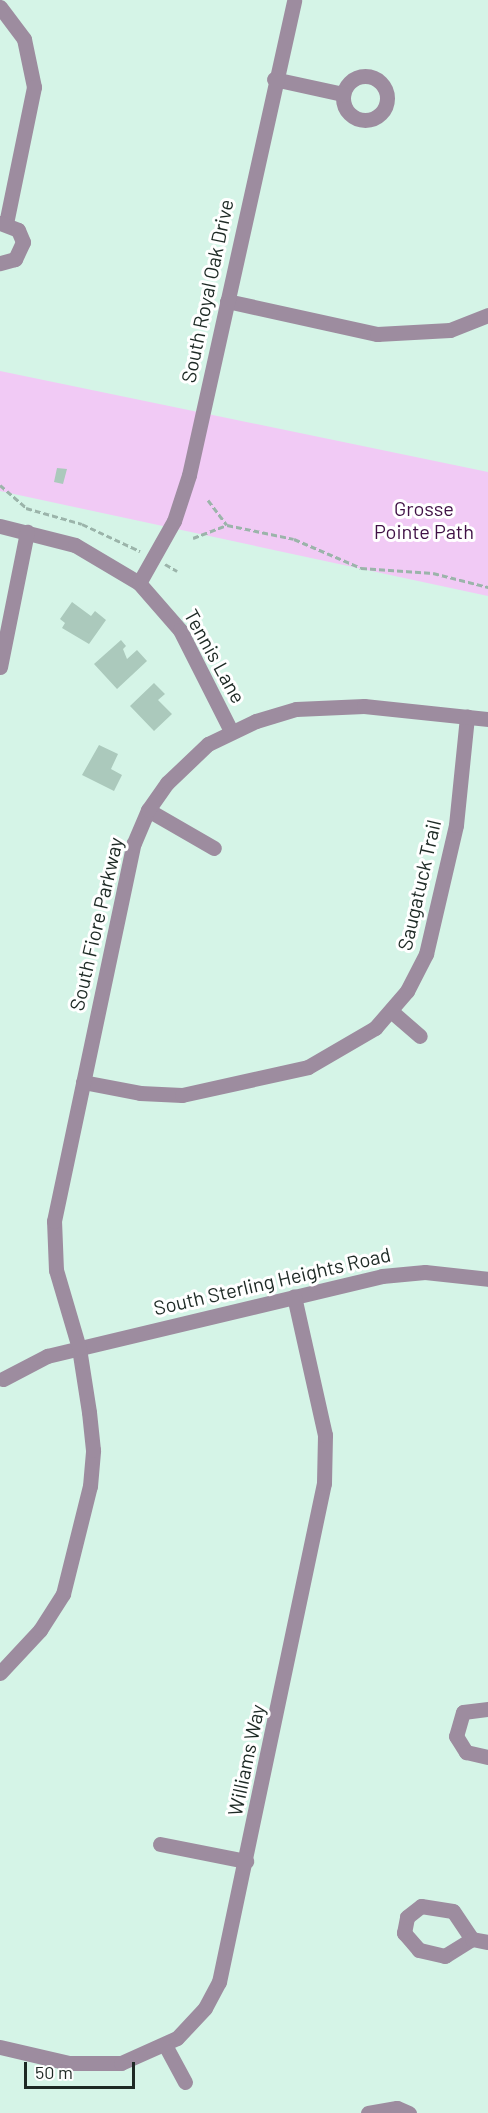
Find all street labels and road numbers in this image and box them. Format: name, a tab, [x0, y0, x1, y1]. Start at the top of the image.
street label: South Royal Oak Drive	[176, 197, 238, 385]
street label: Tennis Lane	[179, 605, 251, 707]
street label: Saugatuck Trail	[392, 817, 446, 953]
street label: South Fiore Parkway	[64, 835, 128, 1013]
street label: South Sterling Heights Road	[151, 1242, 393, 1320]
street label: Williams Way	[222, 1702, 270, 1818]

